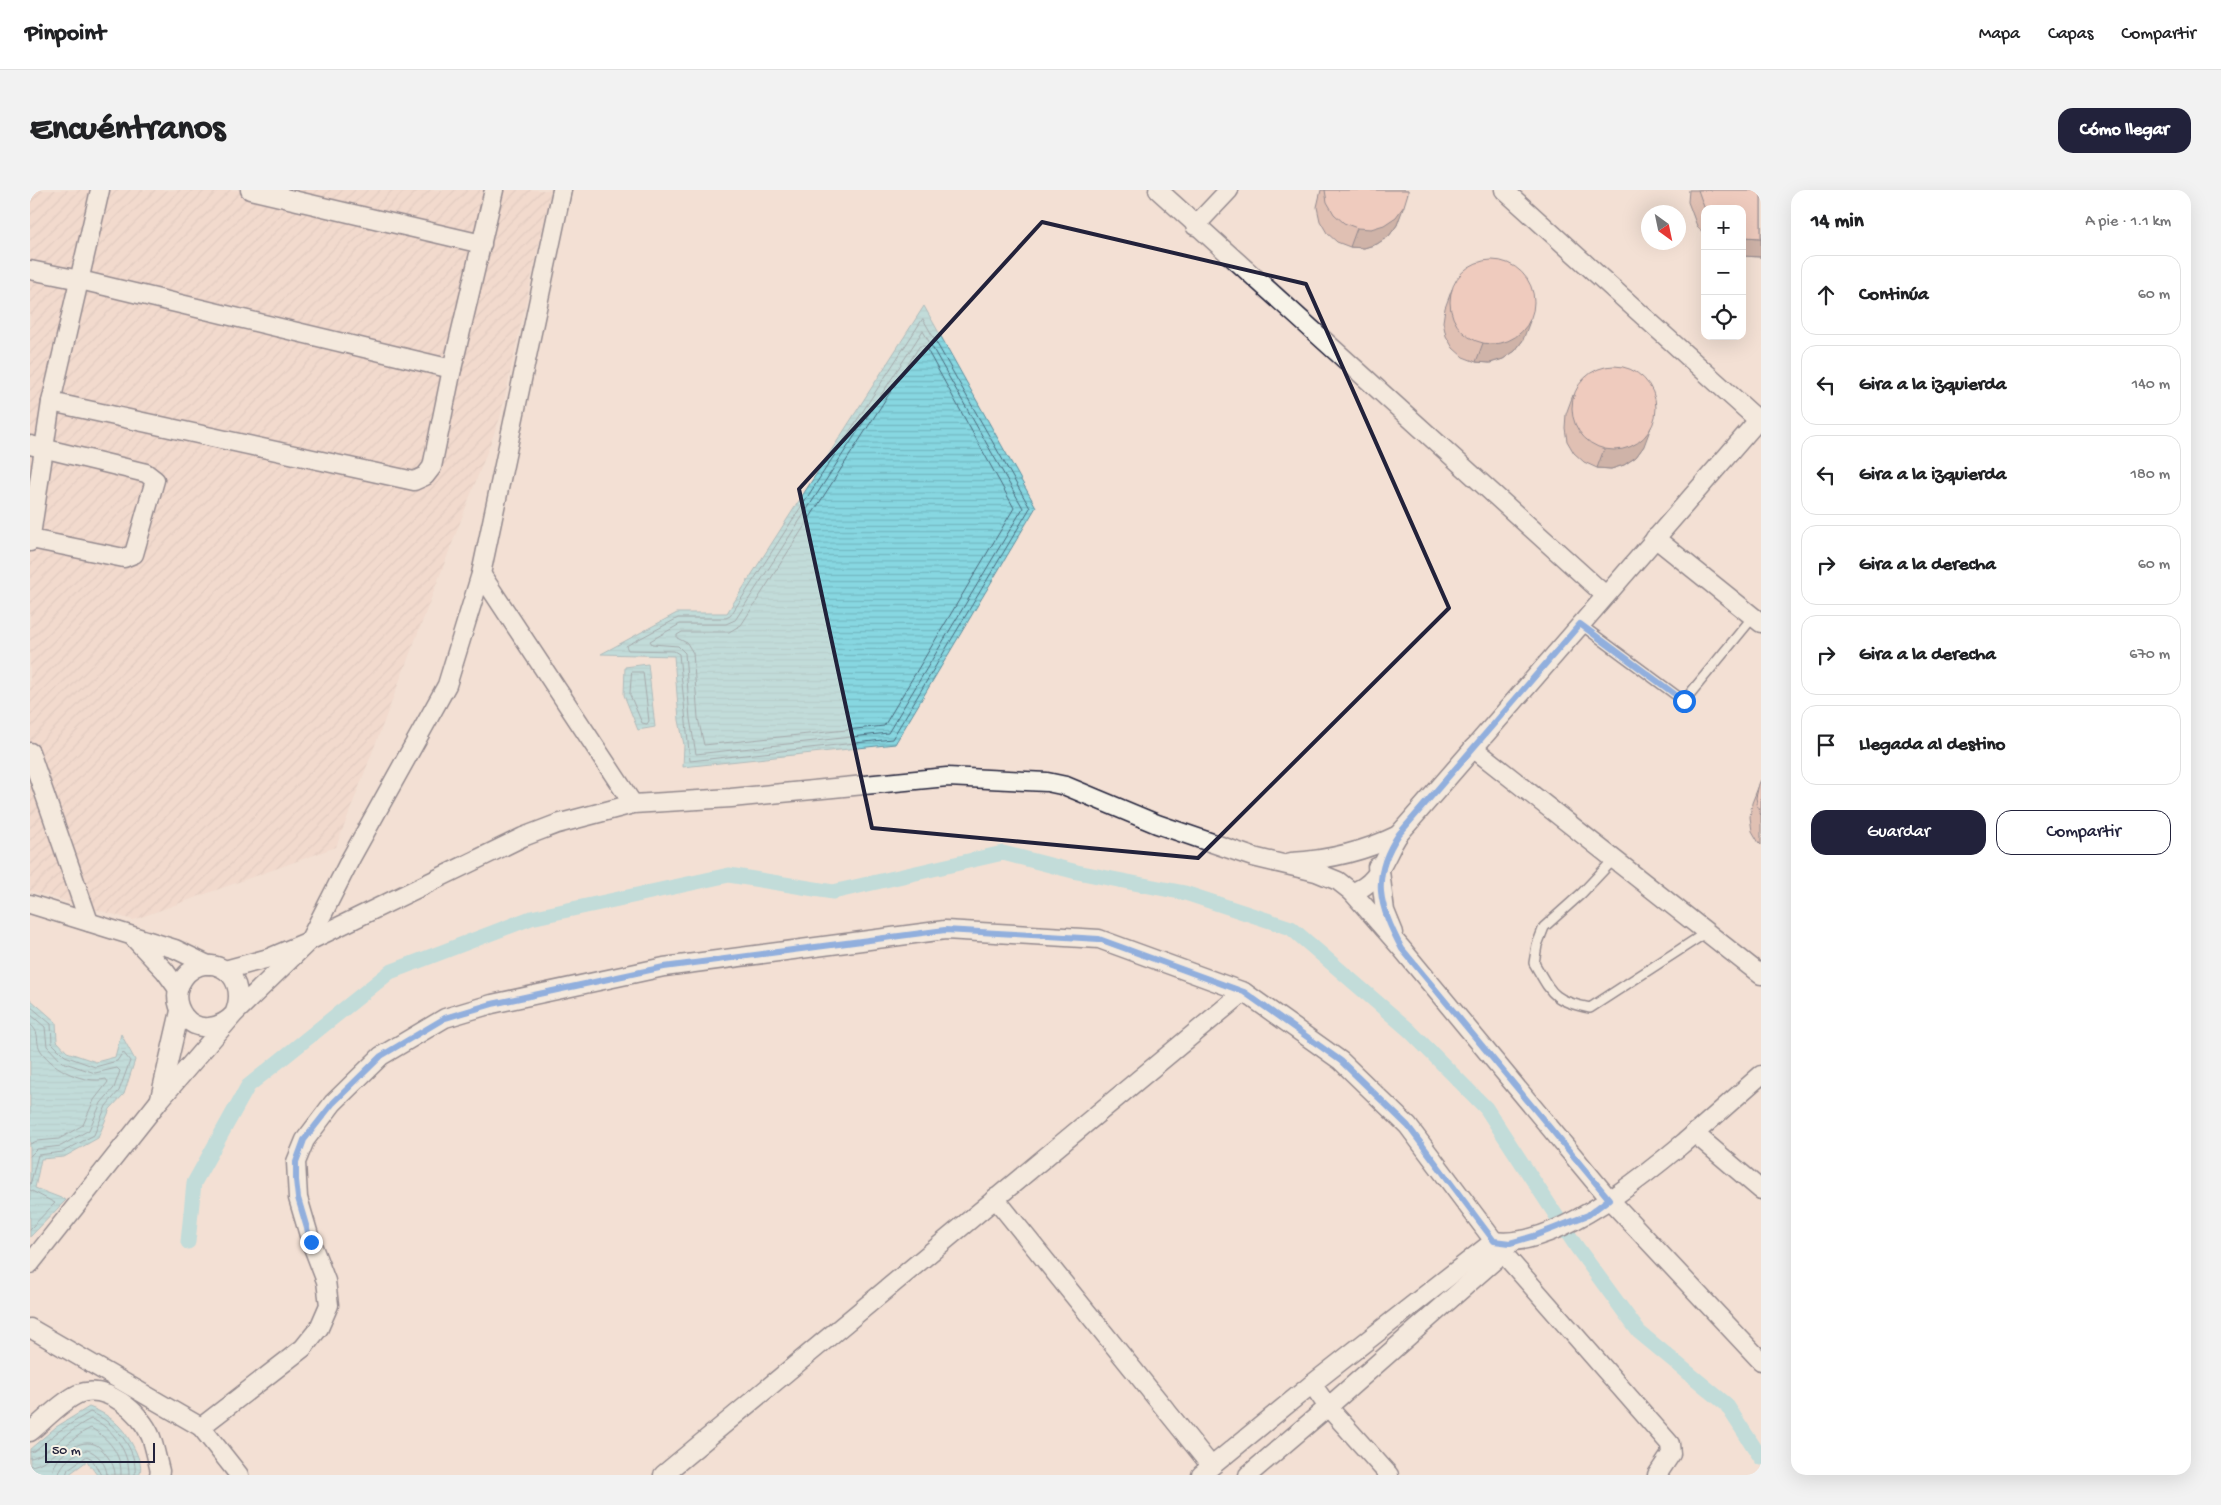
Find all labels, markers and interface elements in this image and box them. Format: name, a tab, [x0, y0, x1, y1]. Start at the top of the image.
text: Pinpoint	[25, 20, 106, 49]
text: Mapa	[1979, 24, 2020, 45]
text: Capas	[2048, 24, 2093, 45]
text: Compartir	[2121, 24, 2196, 45]
button: Cómo llegar	[2058, 108, 2191, 153]
text: Encuéntranos	[30, 110, 225, 151]
north arrow	[1641, 205, 1686, 250]
map controls	[1701, 205, 1746, 340]
button: +	[1701, 205, 1746, 250]
text: 14 min	[1811, 210, 1864, 235]
text: A pie · 1.1 km	[2085, 213, 2171, 232]
button: −	[1701, 250, 1746, 295]
icon: ahead	[1812, 281, 1840, 309]
text: Continúa	[1859, 284, 1929, 307]
text: 60 m	[2138, 286, 2170, 305]
button: locate	[1701, 295, 1746, 340]
icon: left	[1812, 371, 1840, 399]
text: Gira a la izquierda	[1859, 374, 2006, 397]
text: 140 m	[2132, 376, 2170, 395]
icon: left	[1812, 461, 1840, 489]
text: Gira a la izquierda	[1859, 464, 2006, 487]
text: 180 m	[2131, 466, 2170, 485]
icon: right	[1812, 551, 1840, 579]
text: Gira a la derecha	[1859, 554, 1996, 577]
text: 60 m	[2138, 556, 2170, 575]
icon: right	[1812, 641, 1840, 669]
text: Gira a la derecha	[1859, 644, 1996, 667]
text: 670 m	[2129, 646, 2170, 665]
route start	[1673, 690, 1696, 713]
icon: arrive	[1812, 731, 1840, 759]
text: Llegada al destino	[1859, 734, 2005, 757]
button: Guardar	[1811, 810, 1986, 855]
button: Compartir	[1996, 810, 2171, 855]
route end	[300, 1231, 323, 1254]
scale bar	[45, 1440, 155, 1463]
text: 50 m	[52, 1443, 81, 1460]

